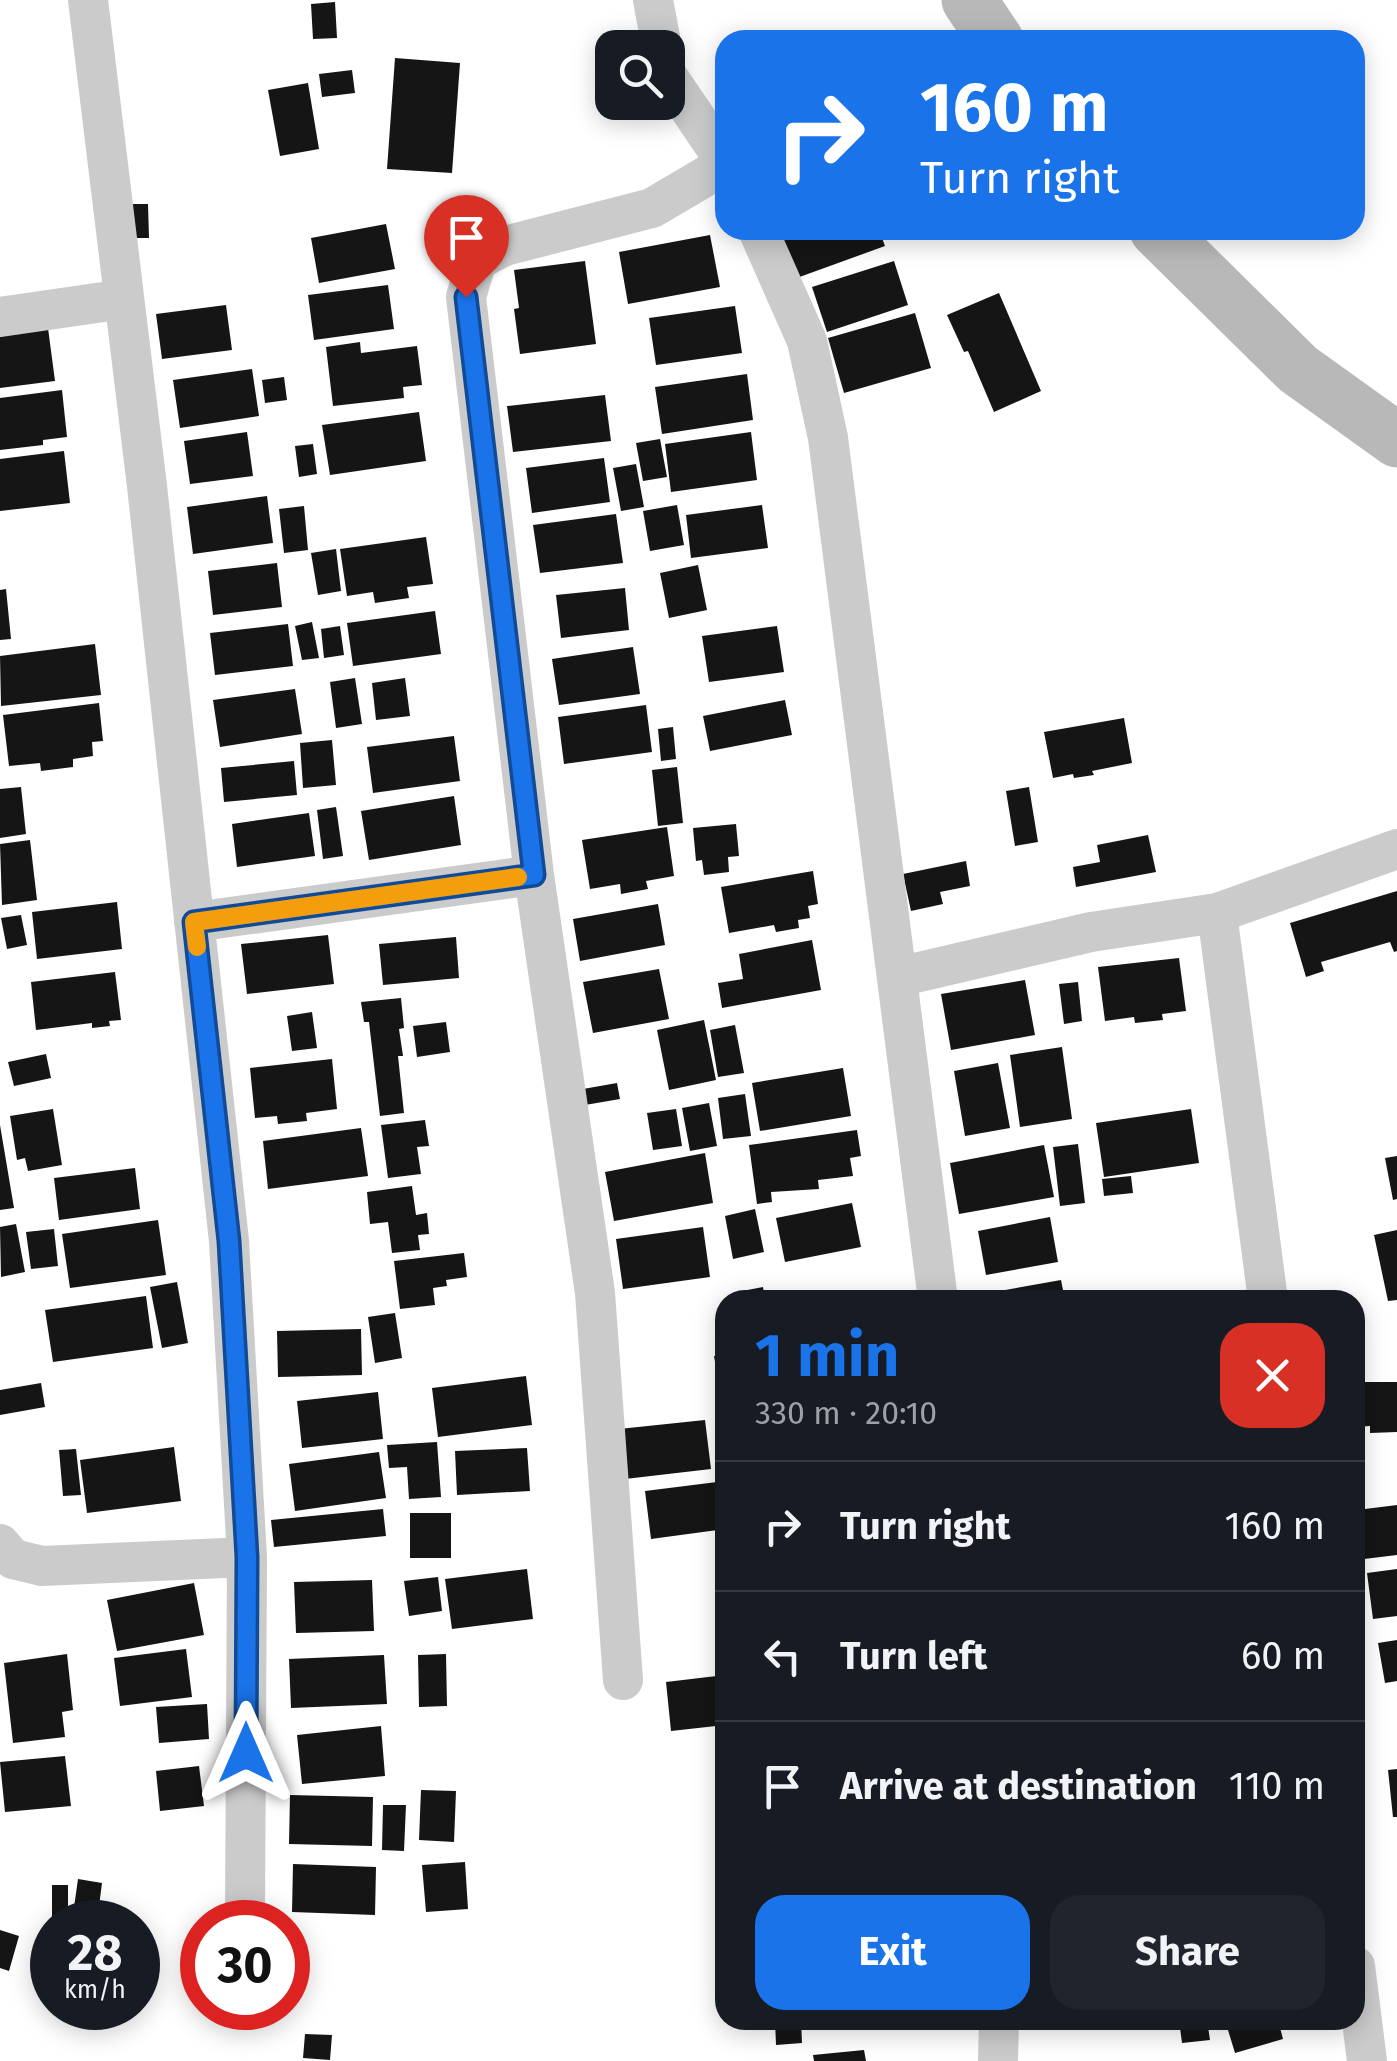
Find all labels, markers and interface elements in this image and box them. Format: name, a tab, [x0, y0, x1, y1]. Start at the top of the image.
map controls	[595, 30, 685, 120]
button: search	[595, 30, 685, 120]
text: 160 m	[920, 66, 1109, 150]
icon: right	[755, 70, 885, 200]
text: Turn right	[920, 151, 1119, 205]
pin	[424, 195, 509, 298]
icon: arrive	[439, 210, 494, 265]
text: 1 min	[755, 1320, 899, 1392]
button: close	[1220, 1323, 1325, 1428]
text: 330 m · 20:10	[755, 1394, 937, 1432]
icon: right	[755, 1499, 810, 1554]
text: Turn right	[840, 1503, 1010, 1549]
text: 160 m	[1224, 1503, 1325, 1549]
icon: left	[755, 1629, 810, 1684]
text: Turn left	[840, 1633, 987, 1679]
text: 60 m	[1241, 1633, 1325, 1679]
position arrow	[194, 1701, 298, 1805]
icon: arrive	[755, 1759, 810, 1814]
text: Arrive at destination	[840, 1763, 1197, 1809]
text: 110 m	[1229, 1763, 1325, 1809]
button: Exit	[755, 1895, 1030, 2010]
button: Share	[1050, 1895, 1325, 2010]
speed limit sign: 30	[180, 1900, 310, 2030]
text: 28	[68, 1923, 122, 1983]
text: km/h	[64, 1975, 126, 2005]

